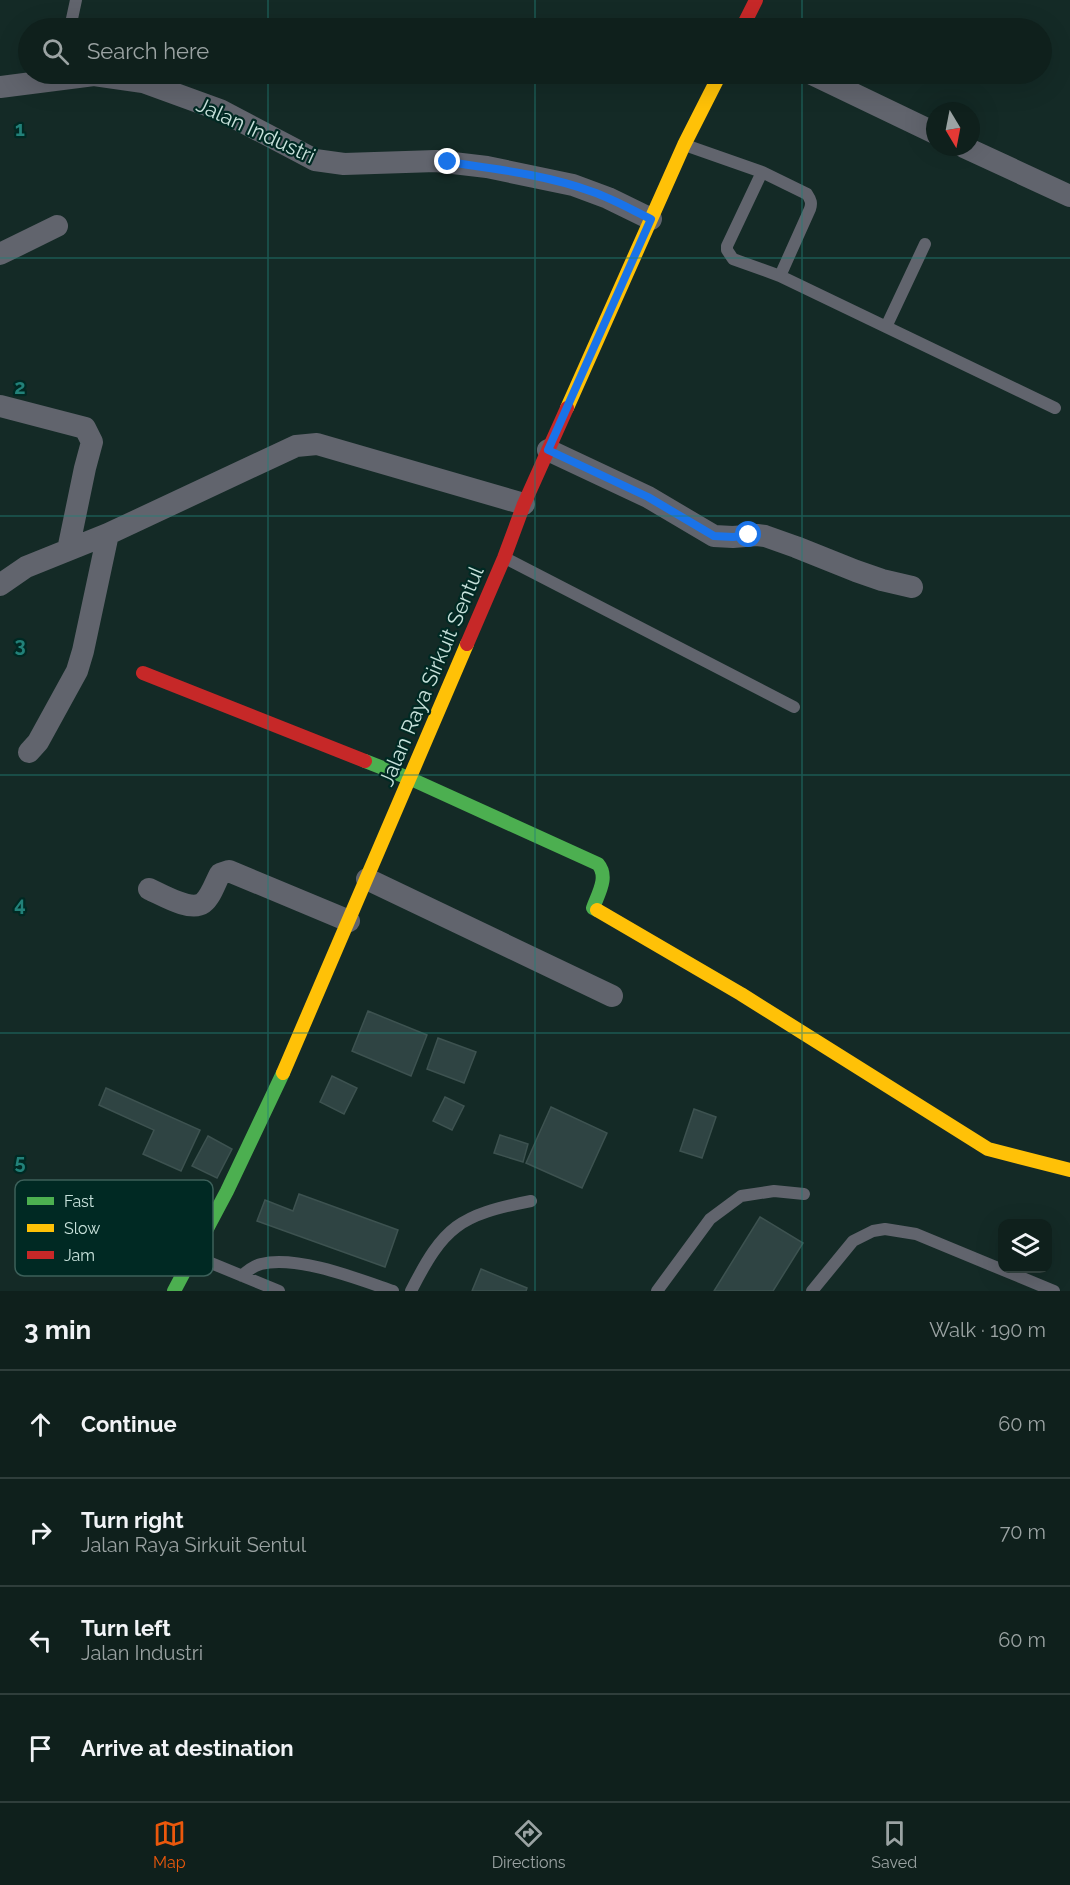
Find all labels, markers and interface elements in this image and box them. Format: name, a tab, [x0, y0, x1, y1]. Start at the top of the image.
search box	[18, 18, 1052, 84]
icon: search	[39, 35, 72, 68]
text: Search here	[87, 38, 209, 64]
street label: Jalan Industri	[193, 92, 319, 168]
north arrow	[926, 102, 980, 156]
text: 1	[15, 117, 25, 141]
route end	[434, 148, 460, 174]
text: 2	[14, 375, 26, 399]
route start	[735, 521, 761, 547]
street label: Jalan Raya Sirkuit Sentul	[373, 562, 489, 790]
text: 3	[14, 633, 26, 657]
text: 4	[14, 892, 26, 916]
text: 5	[14, 1150, 26, 1174]
legend	[15, 1180, 213, 1276]
text: Fast	[64, 1192, 95, 1211]
text: Slow	[64, 1219, 100, 1238]
map controls	[998, 1219, 1052, 1273]
button: layers	[998, 1219, 1052, 1273]
text: Jam	[64, 1246, 95, 1265]
text: 3 min	[24, 1315, 91, 1345]
text: Walk · 190 m	[929, 1318, 1046, 1342]
icon: ahead	[24, 1408, 57, 1441]
text: Continue	[81, 1411, 177, 1437]
text: 60 m	[998, 1412, 1046, 1436]
text: Turn right	[81, 1507, 184, 1533]
icon: right	[24, 1516, 57, 1549]
text: 70 m	[1000, 1520, 1046, 1544]
text: Jalan Raya Sirkuit Sentul	[81, 1533, 306, 1557]
text: Turn left	[81, 1615, 171, 1641]
icon: left	[24, 1624, 57, 1657]
text: 60 m	[998, 1628, 1046, 1652]
text: Jalan Industri	[81, 1641, 203, 1665]
icon: arrive	[24, 1732, 57, 1765]
text: Arrive at destination	[81, 1735, 294, 1761]
tab: Map	[153, 1817, 186, 1872]
tab: Directions	[492, 1817, 566, 1872]
tab: Saved	[871, 1817, 917, 1872]

